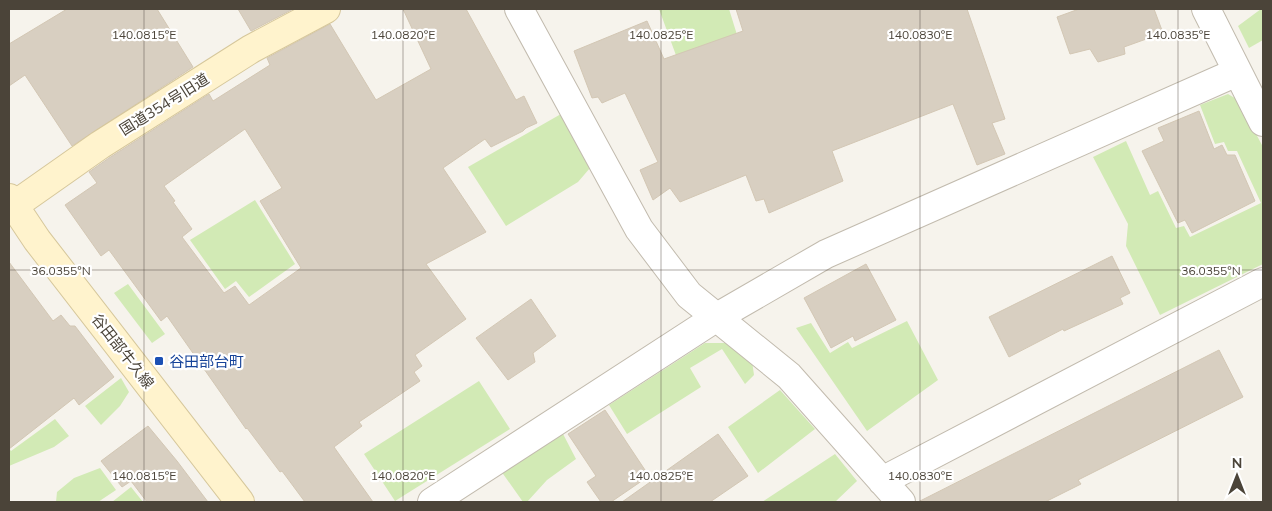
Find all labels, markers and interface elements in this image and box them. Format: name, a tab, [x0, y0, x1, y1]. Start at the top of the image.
text: 140.0815°E	[112, 27, 176, 42]
text: 140.0820°E	[371, 27, 435, 42]
text: 140.0825°E	[629, 27, 693, 42]
text: 140.0830°E	[888, 27, 952, 42]
text: 140.0835°E	[1146, 27, 1210, 42]
street label: 国道354号旧道	[116, 69, 212, 139]
text: 36.0355°N	[31, 263, 91, 278]
text: 36.0355°N	[1181, 263, 1241, 278]
street label: 谷田部牛久線	[88, 310, 158, 392]
place label: 谷田部台町	[169, 352, 244, 371]
marker: 谷田部台町	[153, 355, 165, 367]
north arrow	[1212, 451, 1262, 501]
text: N	[1232, 454, 1242, 472]
text: 140.0815°E	[112, 468, 176, 483]
text: 140.0820°E	[371, 468, 435, 483]
text: 140.0825°E	[629, 468, 693, 483]
text: 140.0830°E	[888, 468, 952, 483]

